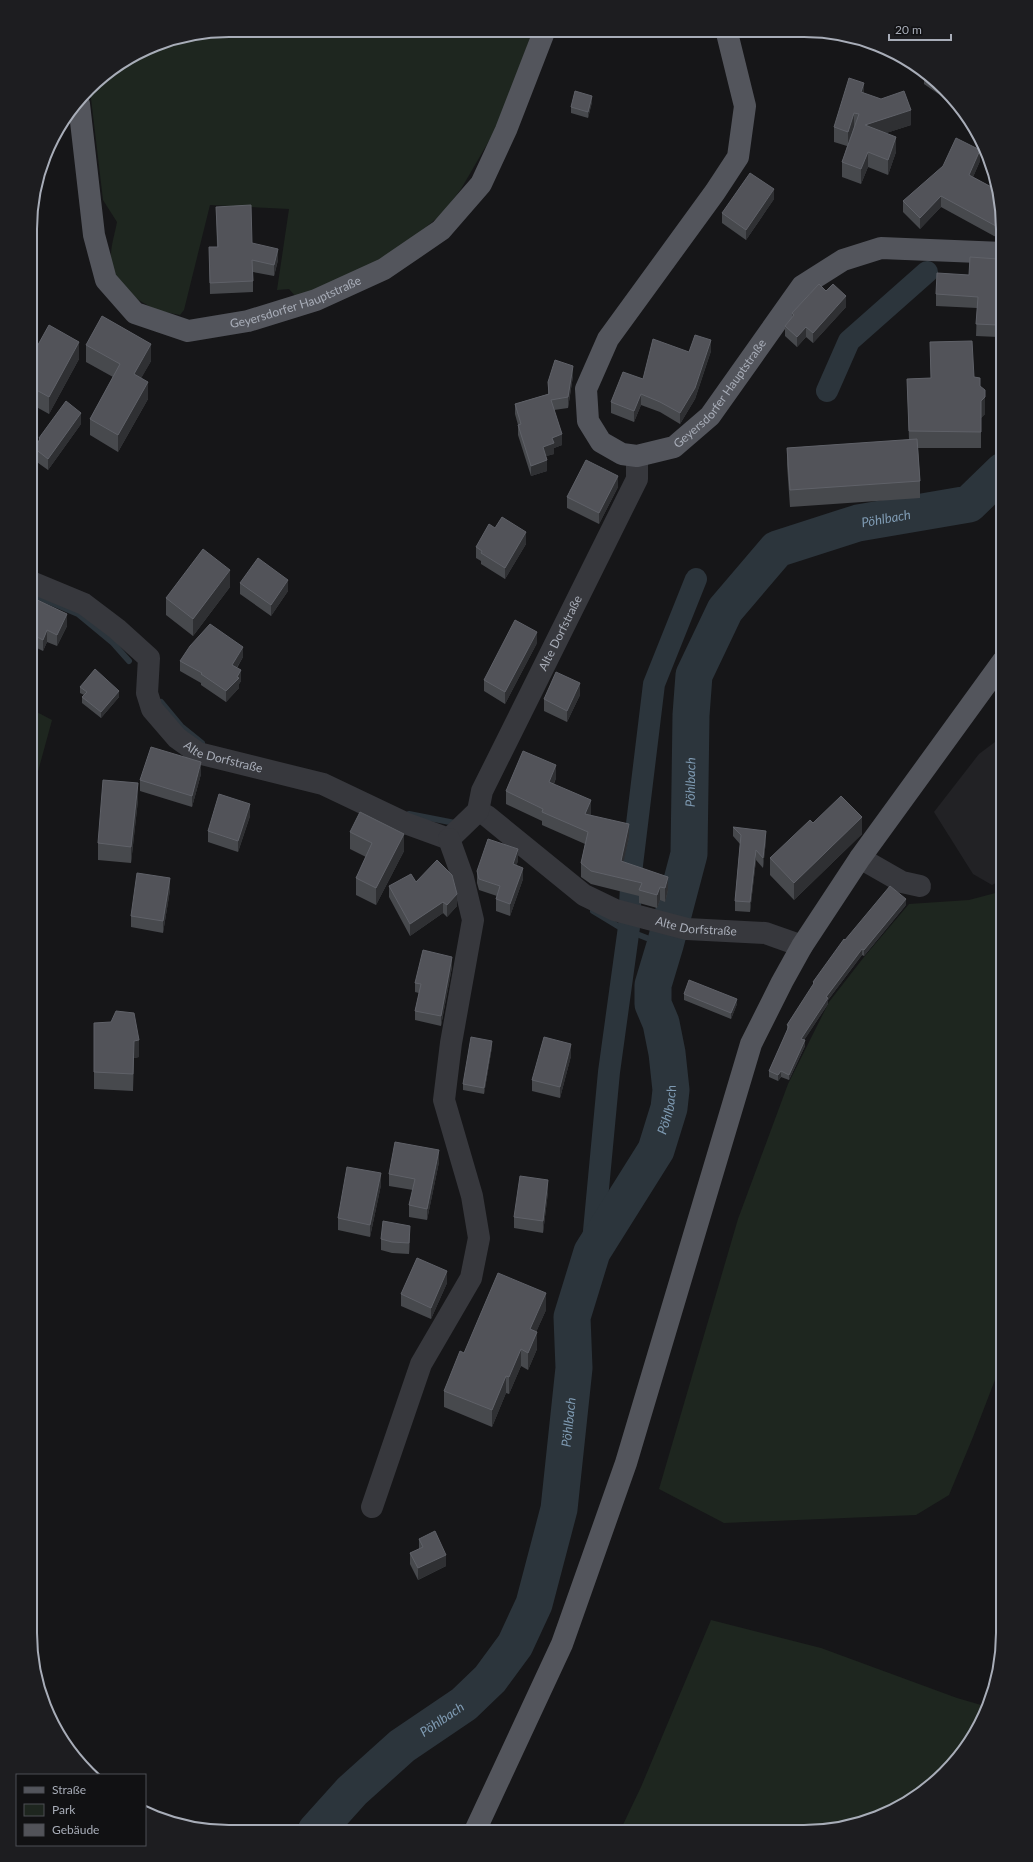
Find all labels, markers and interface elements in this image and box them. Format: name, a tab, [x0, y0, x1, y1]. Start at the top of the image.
scale bar	[889, 16, 951, 42]
text: 20 m	[895, 22, 922, 37]
street label: Geyersdorfer Hauptstraße	[229, 273, 363, 331]
street label: Geyersdorfer Hauptstraße	[670, 336, 769, 451]
water label: Pöhlbach	[860, 506, 912, 530]
street label: Alte Dorfstraße	[535, 593, 585, 673]
street label: Alte Dorfstraße	[181, 737, 264, 776]
water label: Pöhlbach	[682, 757, 698, 807]
street label: Alte Dorfstraße	[654, 913, 737, 939]
water label: Pöhlbach	[653, 1084, 679, 1136]
water label: Pöhlbach	[558, 1396, 579, 1448]
water label: Pöhlbach	[417, 1698, 467, 1740]
legend	[16, 1774, 146, 1846]
text: Straße	[52, 1782, 86, 1797]
text: Park	[52, 1802, 76, 1817]
text: Gebäude	[52, 1822, 99, 1837]

